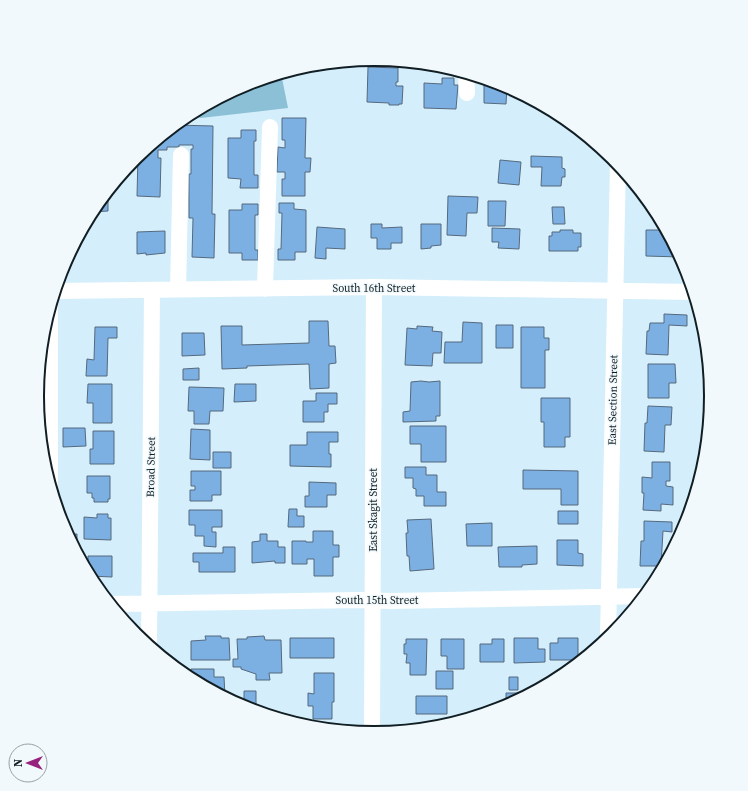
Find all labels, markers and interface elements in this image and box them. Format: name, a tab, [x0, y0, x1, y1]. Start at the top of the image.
street label: South 16th Street	[333, 281, 416, 296]
street label: East Section Street	[605, 354, 621, 445]
street label: Broad Street	[143, 436, 159, 497]
street label: East Skagit Street	[366, 468, 381, 552]
street label: South 15th Street	[336, 593, 419, 608]
north arrow	[8, 743, 48, 783]
text: N	[11, 759, 26, 767]

